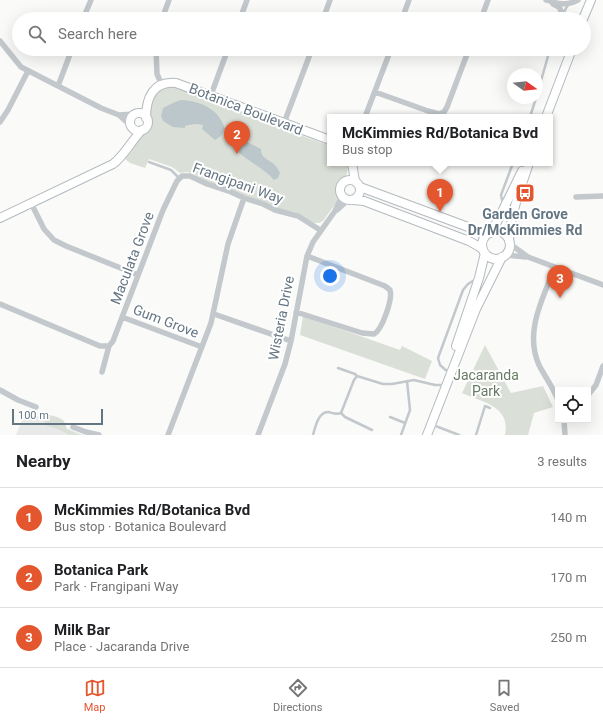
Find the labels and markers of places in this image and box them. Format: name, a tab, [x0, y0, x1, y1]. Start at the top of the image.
pin: 2	[224, 121, 250, 154]
pin: 1	[427, 179, 453, 212]
bus stop icon: Garden Grove Dr/McKimmies Rd	[514, 182, 536, 204]
place label: Garden Grove Dr/McKimmies Rd	[468, 206, 582, 238]
pin: 3	[547, 265, 573, 298]

